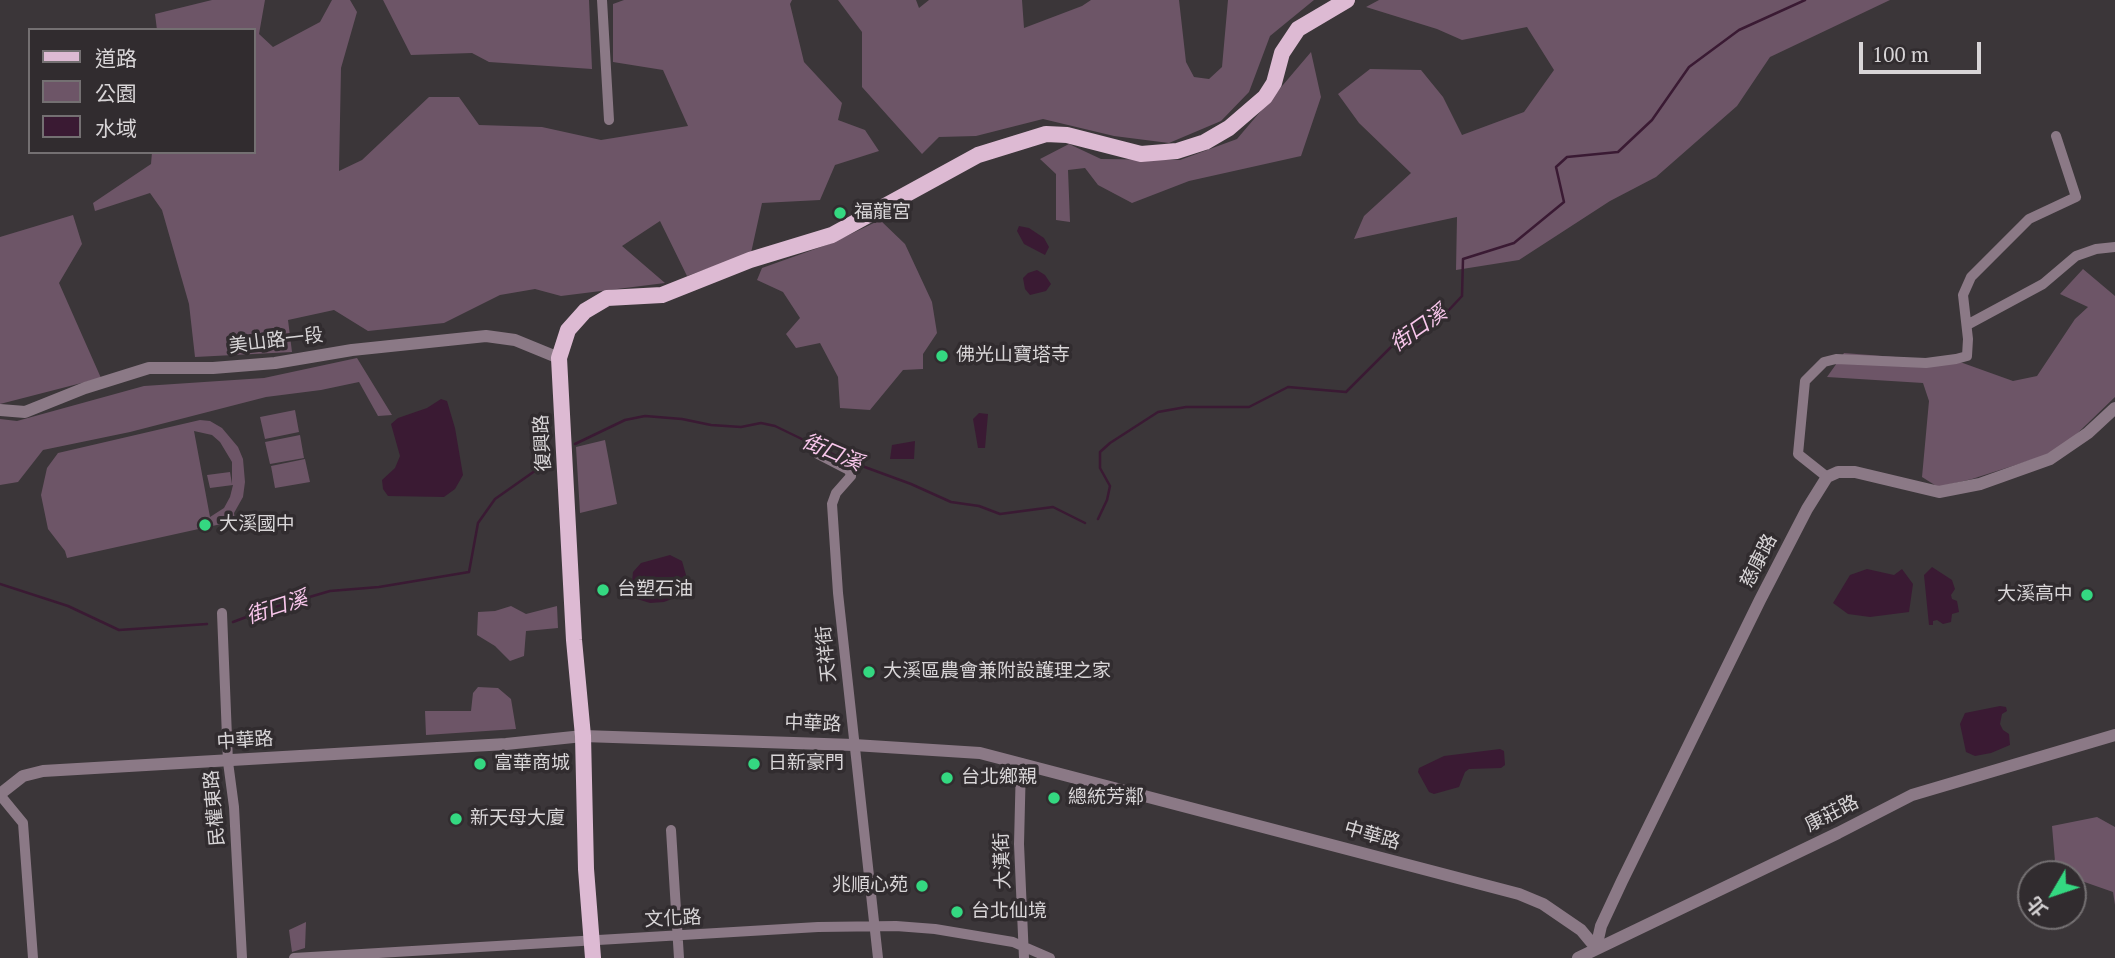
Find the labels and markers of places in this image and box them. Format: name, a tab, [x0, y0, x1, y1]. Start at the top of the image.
place label: 福龍宮	[854, 202, 911, 224]
marker: 福龍宮	[832, 205, 848, 221]
place label: 佛光山寶塔寺	[956, 345, 1070, 367]
marker: 佛光山寶塔寺	[934, 348, 950, 364]
place label: 大溪國中	[219, 514, 295, 536]
marker: 大溪國中	[197, 517, 213, 533]
place label: 台塑石油	[617, 579, 693, 601]
marker: 台塑石油	[595, 582, 611, 598]
place label: 大溪高中	[1997, 584, 2073, 606]
marker: 大溪高中	[2079, 587, 2095, 603]
place label: 大溪區農會兼附設護理之家	[883, 661, 1111, 683]
marker: 大溪區農會兼附設護理之家	[861, 664, 877, 680]
place label: 富華商城	[494, 753, 570, 775]
place label: 日新豪門	[768, 753, 844, 775]
marker: 富華商城	[472, 756, 488, 772]
marker: 日新豪門	[746, 756, 762, 772]
place label: 台北鄉親	[961, 767, 1037, 789]
marker: 台北鄉親	[939, 770, 955, 786]
place label: 總統芳鄰	[1068, 787, 1144, 809]
marker: 總統芳鄰	[1046, 790, 1062, 806]
place label: 新天母大廈	[470, 808, 565, 830]
marker: 新天母大廈	[448, 811, 464, 827]
place label: 兆順心苑	[832, 875, 908, 897]
marker: 兆順心苑	[914, 878, 930, 894]
place label: 台北仙境	[971, 901, 1047, 923]
marker: 台北仙境	[949, 904, 965, 920]

